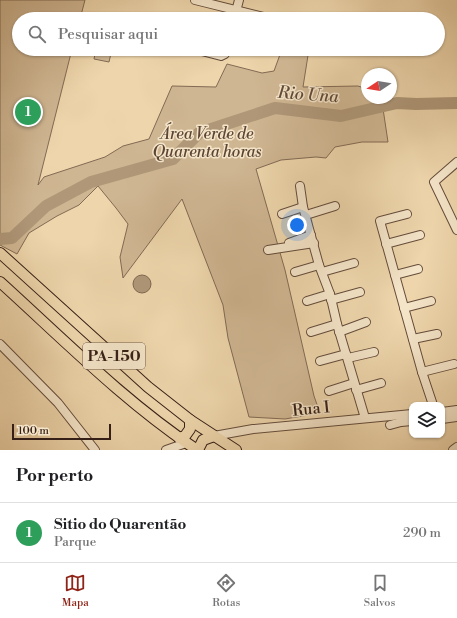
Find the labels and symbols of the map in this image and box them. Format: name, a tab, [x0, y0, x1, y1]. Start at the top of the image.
north arrow	[361, 68, 397, 104]
water label: Rio Una	[276, 82, 340, 108]
pin: 1	[15, 97, 41, 127]
park label: Área Verde de Quarenta horas	[153, 122, 261, 162]
your location	[287, 215, 307, 235]
road number: PA-150	[83, 343, 145, 369]
street label: Rua I	[291, 397, 331, 421]
scale bar	[12, 422, 111, 441]

